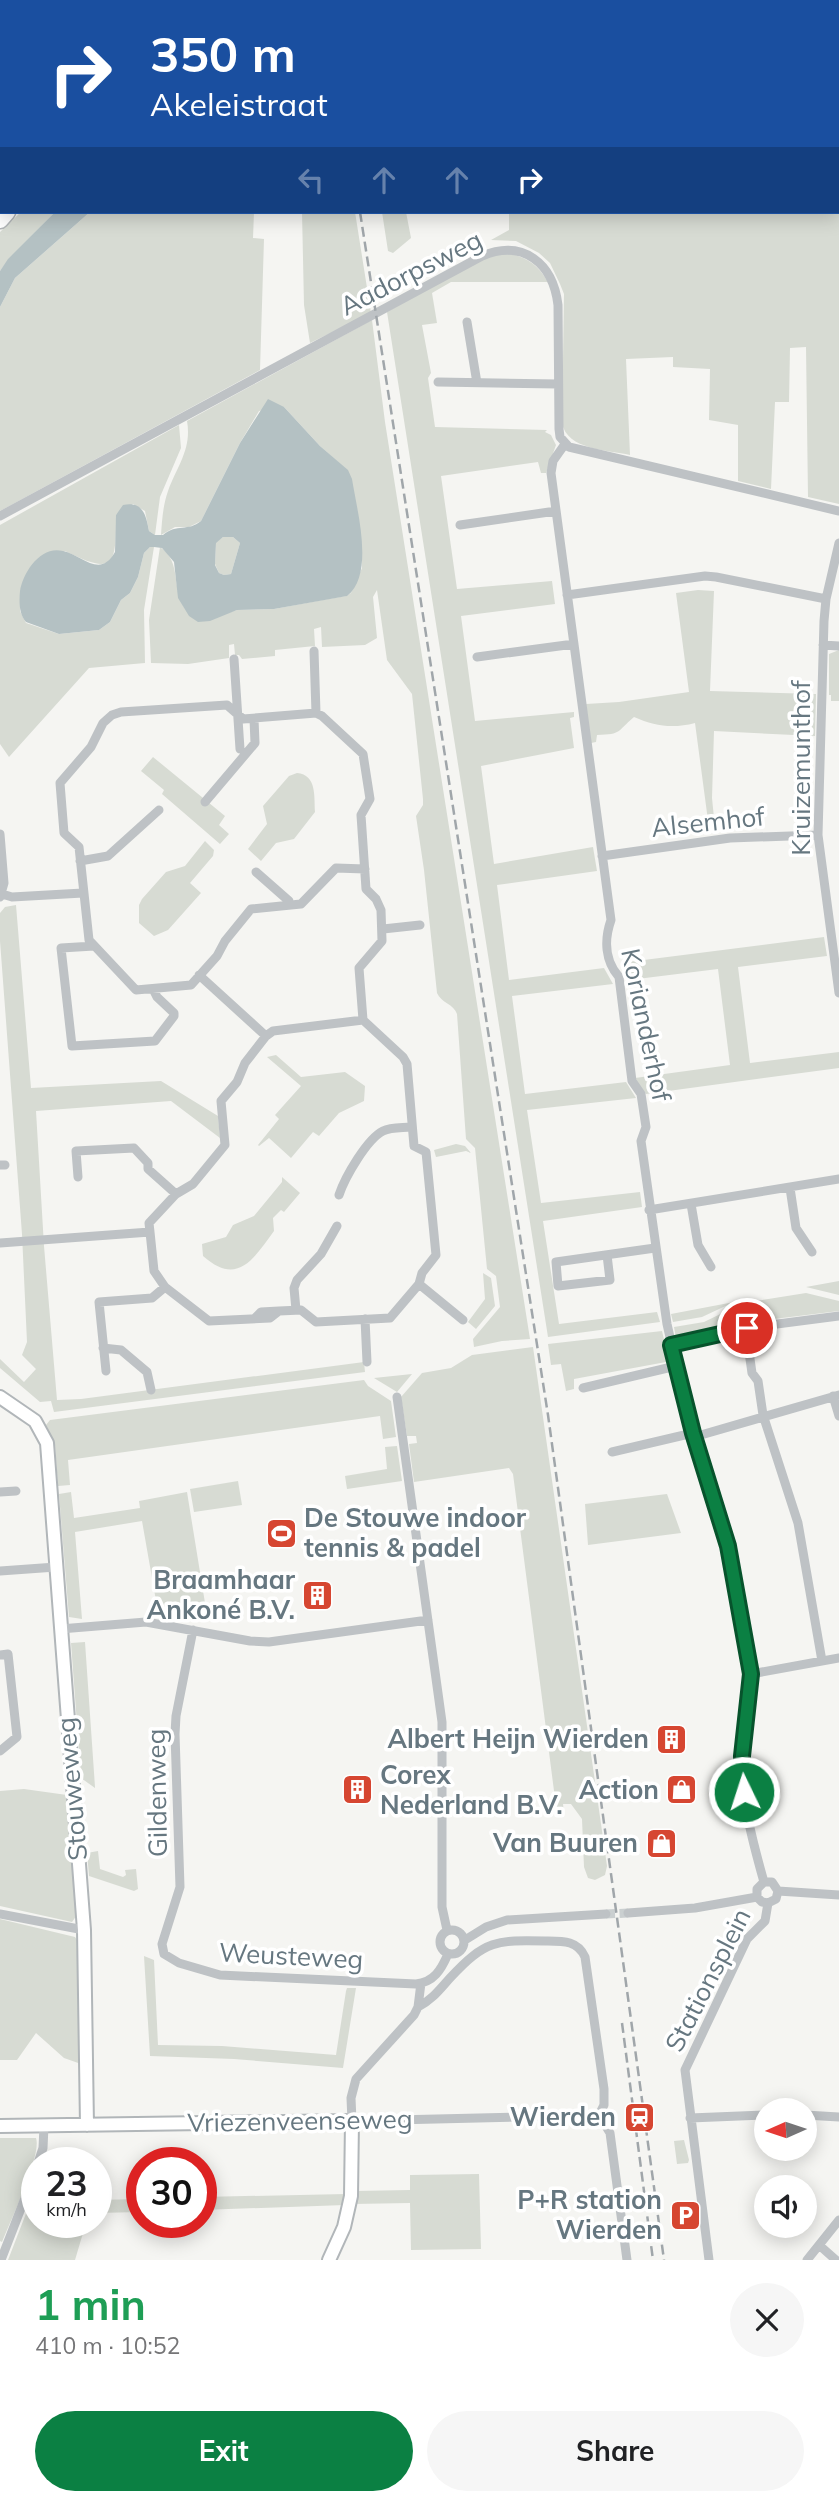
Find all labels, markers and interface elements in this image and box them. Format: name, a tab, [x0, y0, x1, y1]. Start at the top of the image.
text: 350 m	[150, 23, 296, 84]
icon: right	[35, 28, 126, 119]
text: Akeleistraat	[150, 84, 328, 124]
icon: left	[292, 161, 330, 199]
icon: ahead	[365, 161, 403, 199]
icon: ahead	[438, 161, 476, 199]
icon: right	[511, 161, 549, 199]
street label: Aadorpsweg	[334, 223, 487, 322]
street label: Kruizemunthof	[784, 679, 817, 856]
street label: Alsemhof	[650, 799, 768, 844]
street label: Korianderhof	[614, 945, 679, 1106]
pin	[717, 1298, 777, 1358]
icon: arrive	[728, 1309, 766, 1347]
place label: De Stouwe indoor tennis & padel	[304, 1501, 527, 1564]
sports icon: De Stouwe indoor tennis & padel	[264, 1516, 298, 1550]
place label: Braamhaar Ankoné B.V.	[147, 1563, 296, 1626]
building icon: Braamhaar Ankoné B.V.	[301, 1578, 335, 1612]
street label: Stouweweg	[49, 1716, 94, 1862]
place label: Albert Heijn Wierden	[387, 1722, 649, 1755]
building icon: Albert Heijn Wierden	[655, 1722, 689, 1756]
street label: Gildenweg	[139, 1728, 174, 1858]
position arrow	[707, 1755, 781, 1829]
place label: Corex Nederland B.V.	[380, 1758, 563, 1821]
building icon: Corex Nederland B.V.	[340, 1773, 374, 1807]
place label: Action	[579, 1773, 659, 1806]
shop icon: Action	[665, 1773, 699, 1807]
place label: Van Buuren	[492, 1826, 638, 1859]
shop icon: Van Buuren	[644, 1826, 678, 1860]
street label: Stationsplein	[657, 1903, 758, 2057]
street label: Weusteweg	[218, 1935, 364, 1976]
north arrow	[754, 2098, 817, 2161]
map controls	[754, 2098, 817, 2238]
place label: Wierden	[510, 2100, 616, 2133]
station icon: Wierden	[622, 2100, 656, 2134]
street label: Vriezenveenseweg	[187, 2102, 413, 2139]
speed limit sign: 30	[126, 2147, 217, 2238]
text: 23	[45, 2161, 88, 2205]
button: sound	[754, 2175, 817, 2238]
place label: P+R station Wierden	[517, 2183, 662, 2246]
text: km/h	[46, 2198, 87, 2221]
parking icon: P+R station Wierden	[668, 2198, 702, 2232]
text: 1 min	[35, 2278, 146, 2331]
button: close	[730, 2283, 804, 2357]
text: 410 m · 10:52	[35, 2331, 180, 2360]
button: Exit	[35, 2411, 413, 2491]
button: Share	[427, 2411, 804, 2491]

